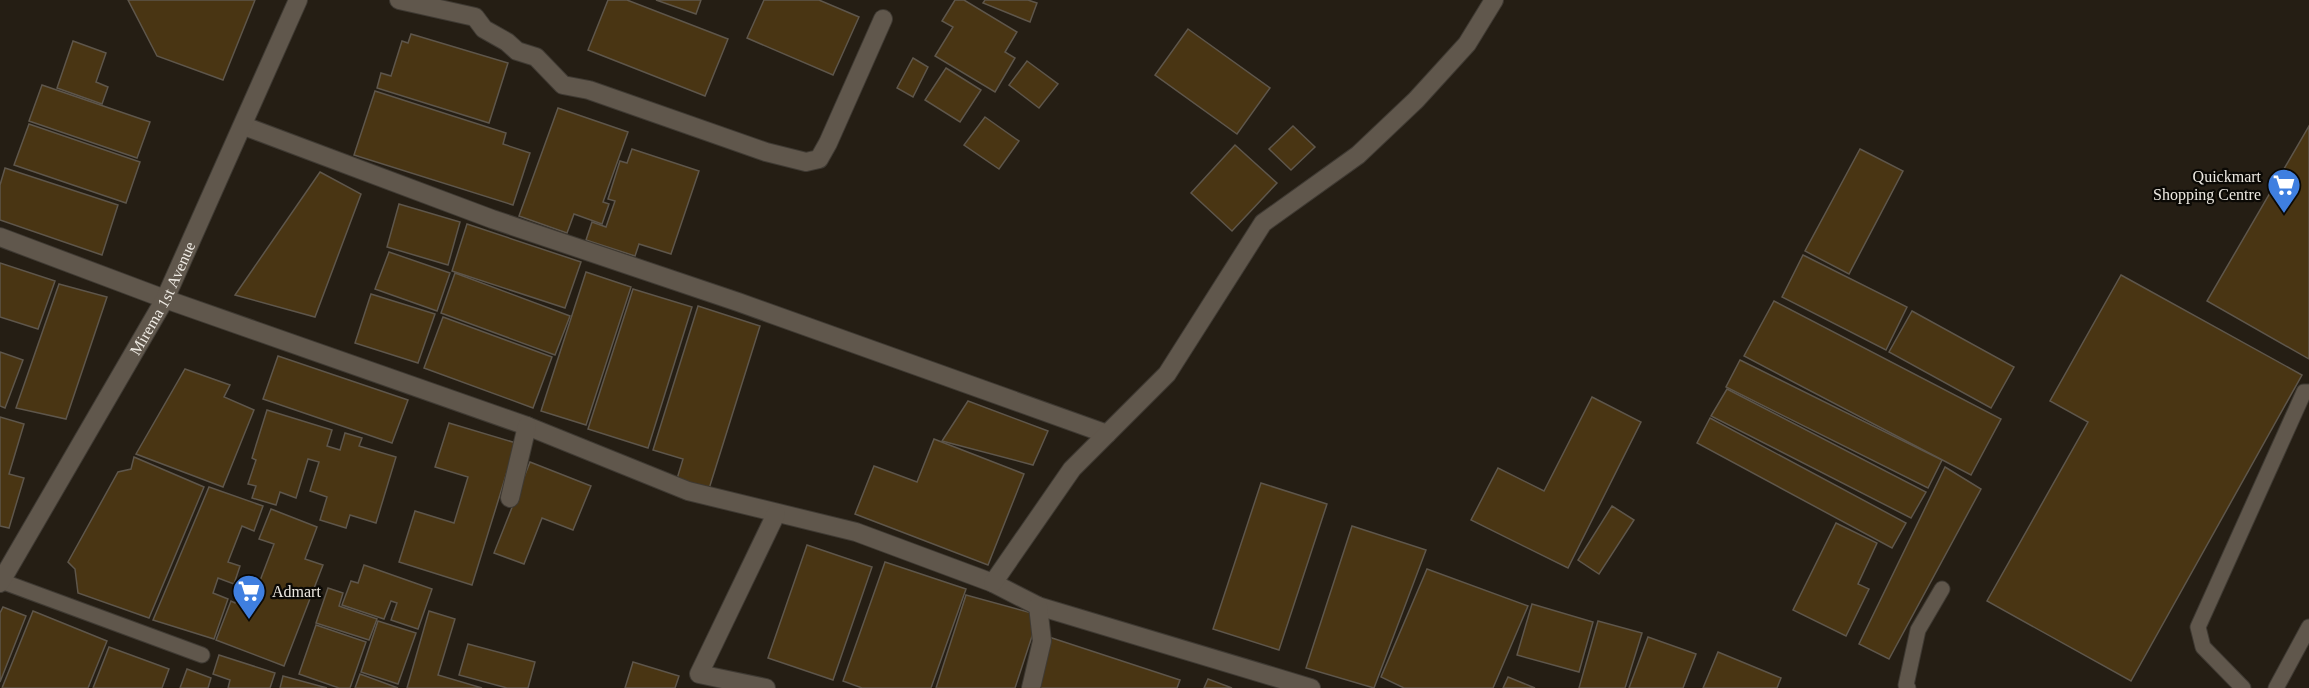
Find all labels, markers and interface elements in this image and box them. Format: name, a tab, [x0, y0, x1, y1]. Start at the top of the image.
supermarket icon: Quickmart Shopping Centre	[2266, 167, 2302, 214]
place label: Quickmart Shopping Centre	[2153, 168, 2262, 204]
street label: Mirema 1st Avenue	[126, 239, 198, 358]
supermarket icon: Admart	[231, 573, 267, 620]
place label: Admart	[272, 583, 321, 600]

